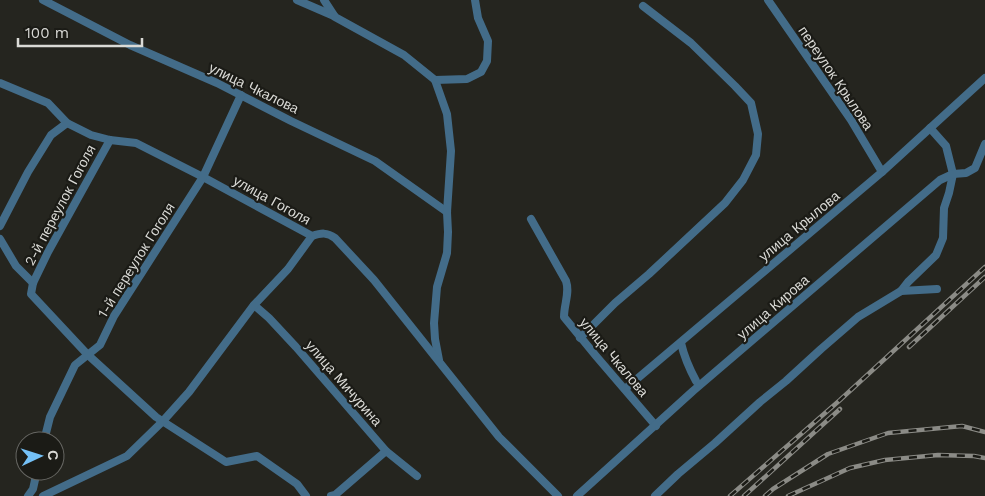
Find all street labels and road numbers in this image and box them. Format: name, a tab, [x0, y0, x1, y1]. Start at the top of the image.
street label: переулок Крылова	[795, 23, 877, 133]
street label: улица Чкалова	[206, 59, 302, 117]
street label: 2-й переулок Гоголя	[21, 142, 99, 268]
street label: улица Гоголя	[231, 172, 313, 228]
street label: улица Крылова	[755, 187, 843, 264]
street label: 1-й переулок Гоголя	[94, 200, 178, 320]
street label: улица Кирова	[734, 271, 812, 343]
street label: улица Чкалова	[576, 314, 652, 400]
street label: улица Мичурина	[303, 337, 386, 429]

